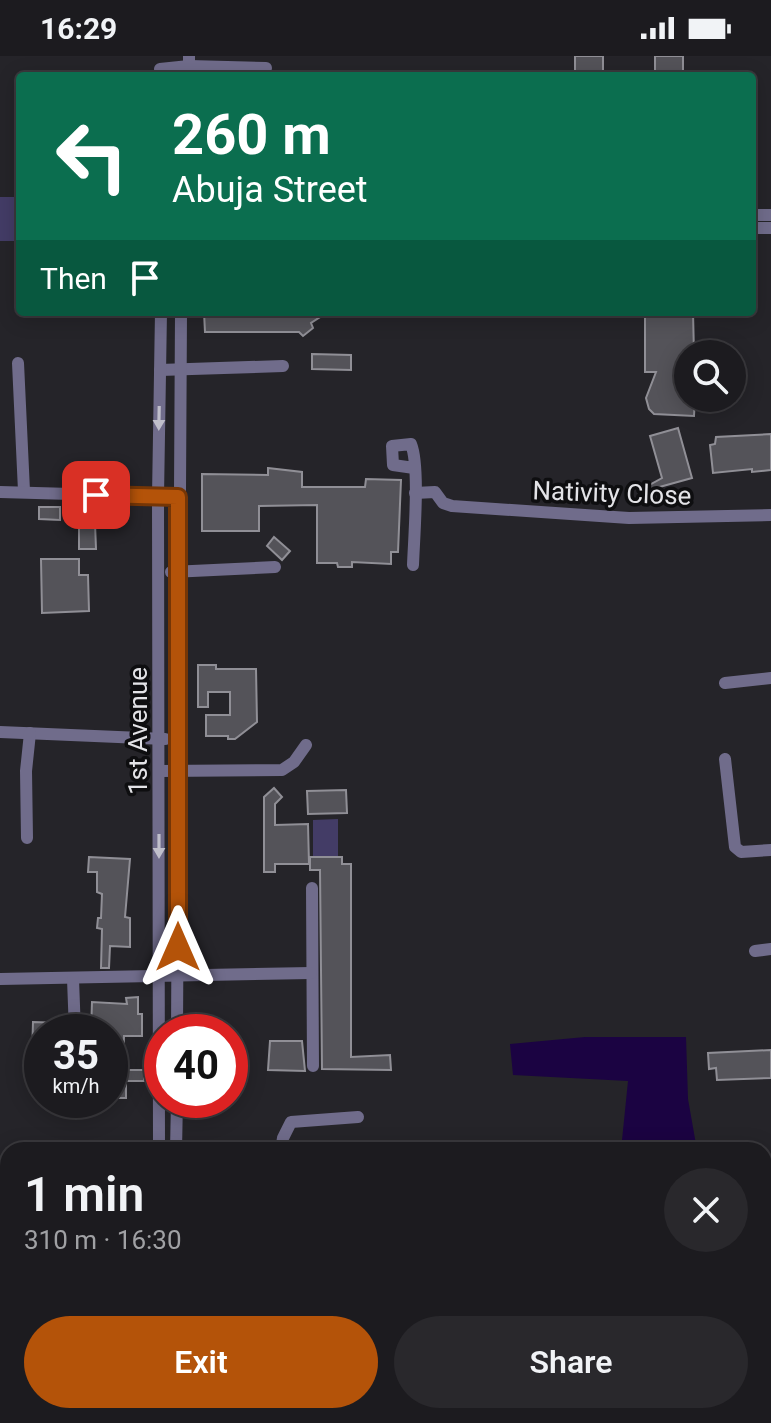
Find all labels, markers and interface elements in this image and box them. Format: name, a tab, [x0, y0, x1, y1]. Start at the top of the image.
text: 16:29	[40, 11, 117, 46]
text: 260 m	[172, 102, 331, 168]
icon: left	[40, 104, 144, 208]
text: Abuja Street	[172, 169, 368, 211]
icon: arrive	[123, 256, 167, 300]
text: Then	[40, 261, 107, 296]
map controls	[674, 340, 746, 412]
button: search	[674, 340, 746, 412]
one-way arrow	[153, 406, 165, 431]
pin	[62, 461, 130, 529]
icon: arrive	[74, 473, 118, 517]
street label: Nativity Close	[532, 475, 692, 511]
street label: 1st Avenue	[123, 667, 153, 795]
one-way arrow	[153, 834, 166, 859]
position arrow	[136, 905, 220, 989]
speed limit sign: 40	[144, 1014, 248, 1118]
text: 35	[53, 1032, 99, 1079]
text: km/h	[53, 1074, 99, 1098]
text: 1 min	[24, 1166, 144, 1223]
button: close	[664, 1168, 748, 1252]
text: 310 m · 16:30	[24, 1225, 182, 1255]
button: Exit	[24, 1316, 378, 1408]
button: Share	[394, 1316, 748, 1408]

